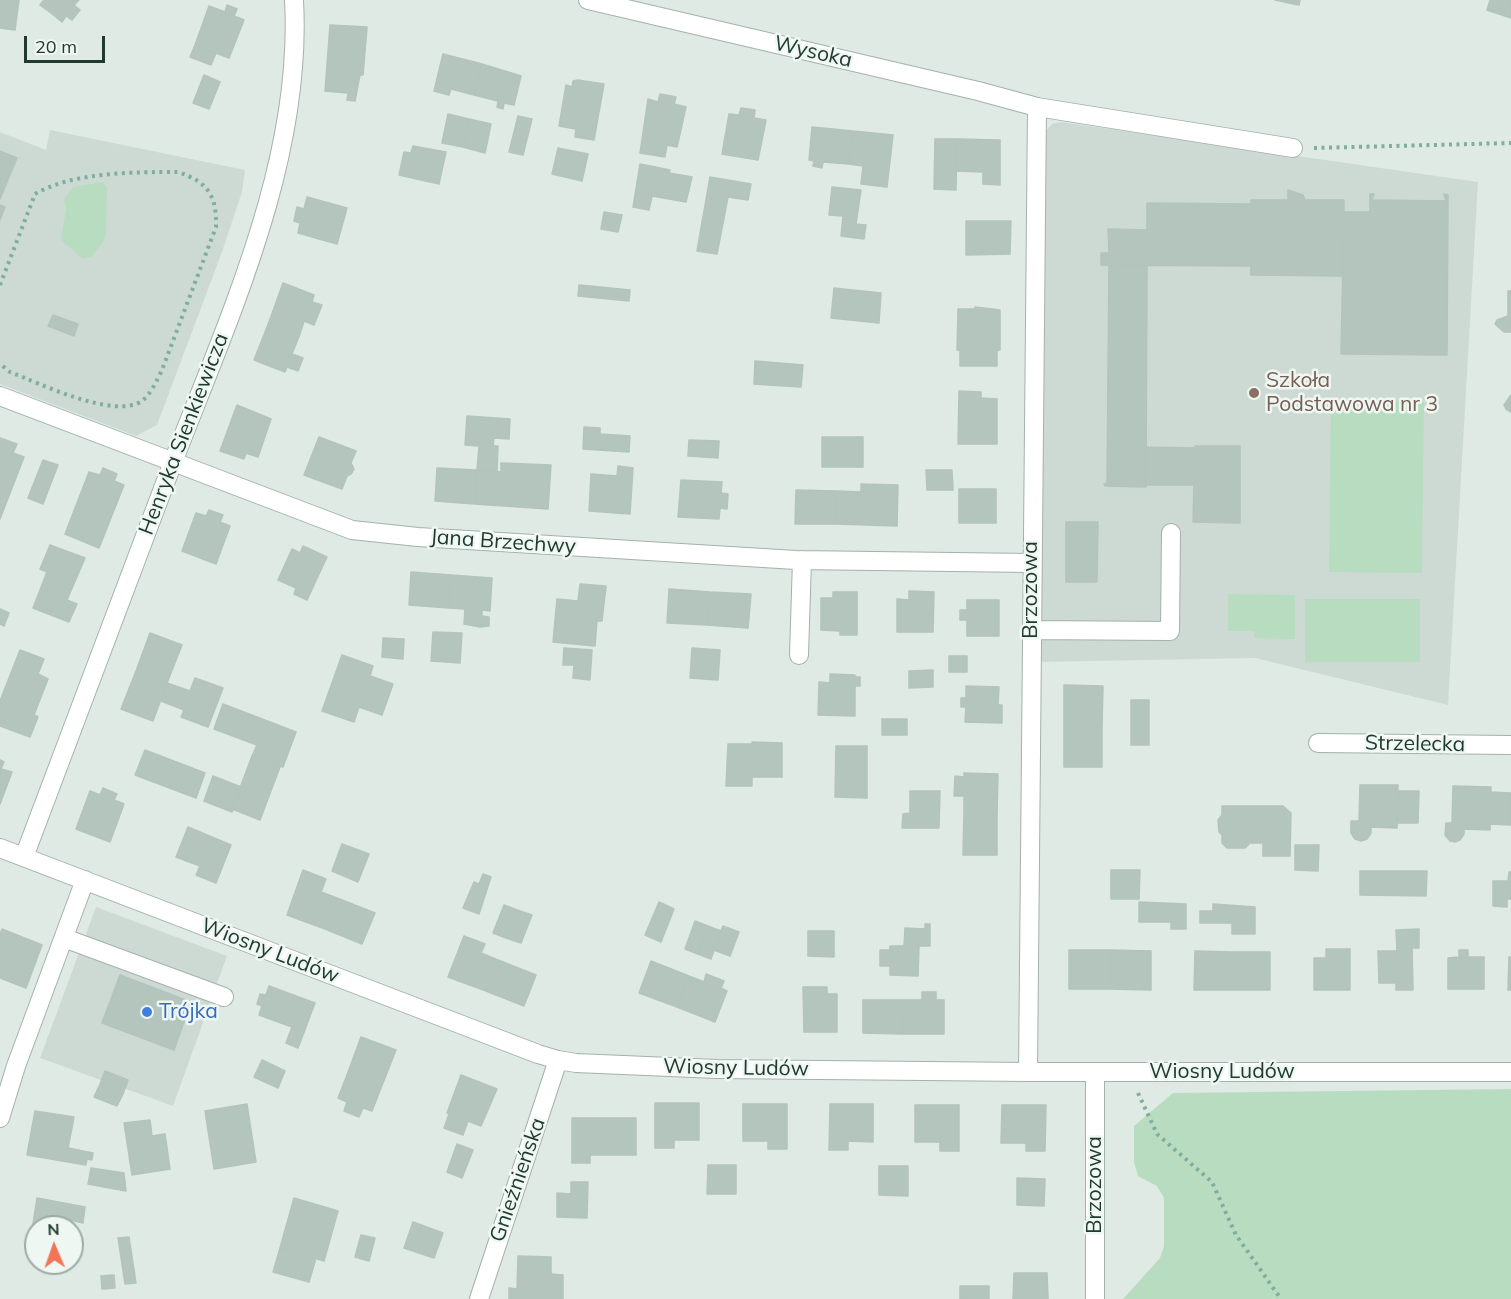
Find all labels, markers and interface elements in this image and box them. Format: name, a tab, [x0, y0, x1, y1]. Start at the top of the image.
scale bar	[27, 24, 108, 62]
street label: Wysoka	[771, 31, 855, 73]
text: 20 m	[35, 35, 77, 58]
street label: Henryka Sienkiewicza	[134, 330, 234, 538]
place label: Szkoła Podstawowa nr 3	[1266, 368, 1438, 418]
marker: Szkoła Podstawowa nr 3	[1247, 386, 1261, 400]
street label: Jana Brzechwy	[429, 524, 577, 560]
street label: Brzozowa	[1018, 541, 1044, 639]
street label: Strzelecka	[1365, 731, 1465, 757]
street label: Wiosny Ludów	[198, 913, 342, 989]
place label: Trójka	[159, 999, 218, 1025]
marker: Trójka	[140, 1005, 154, 1019]
street label: Wiosny Ludów	[663, 1054, 809, 1082]
street label: Wiosny Ludów	[1149, 1059, 1295, 1085]
street label: Gnieźnieńska	[485, 1115, 551, 1245]
street label: Brzozowa	[1082, 1136, 1108, 1234]
north arrow	[24, 1215, 84, 1275]
text: N	[47, 1219, 60, 1239]

